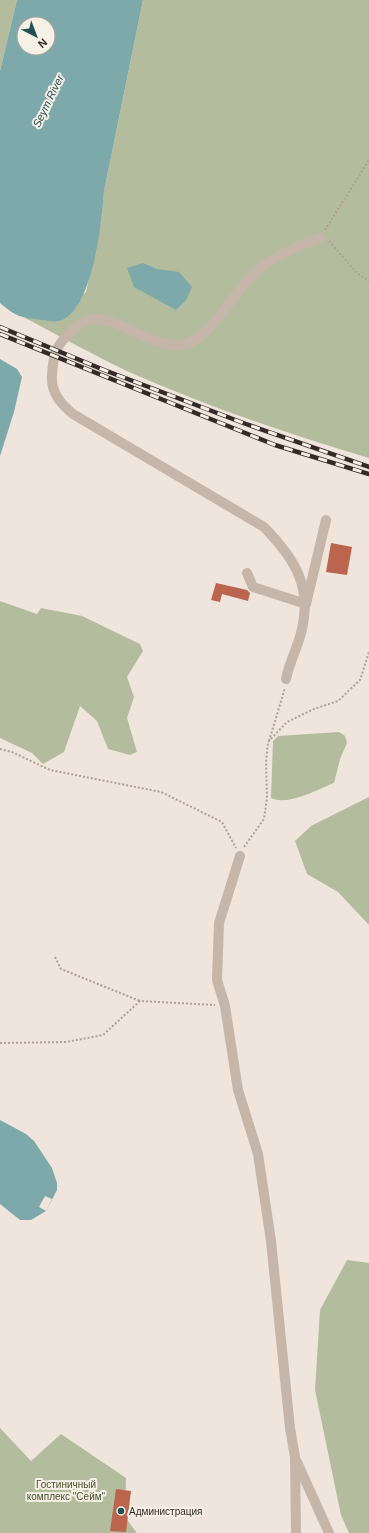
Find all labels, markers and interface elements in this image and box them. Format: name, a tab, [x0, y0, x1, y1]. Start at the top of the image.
north arrow	[16, 16, 56, 56]
text: N	[36, 36, 50, 51]
water label: Seym River	[30, 72, 66, 129]
park label: Гостиничный комплекс "Сейм"	[27, 1479, 106, 1502]
marker: Администрация	[116, 1506, 126, 1516]
place label: Администрация	[129, 1506, 203, 1517]

